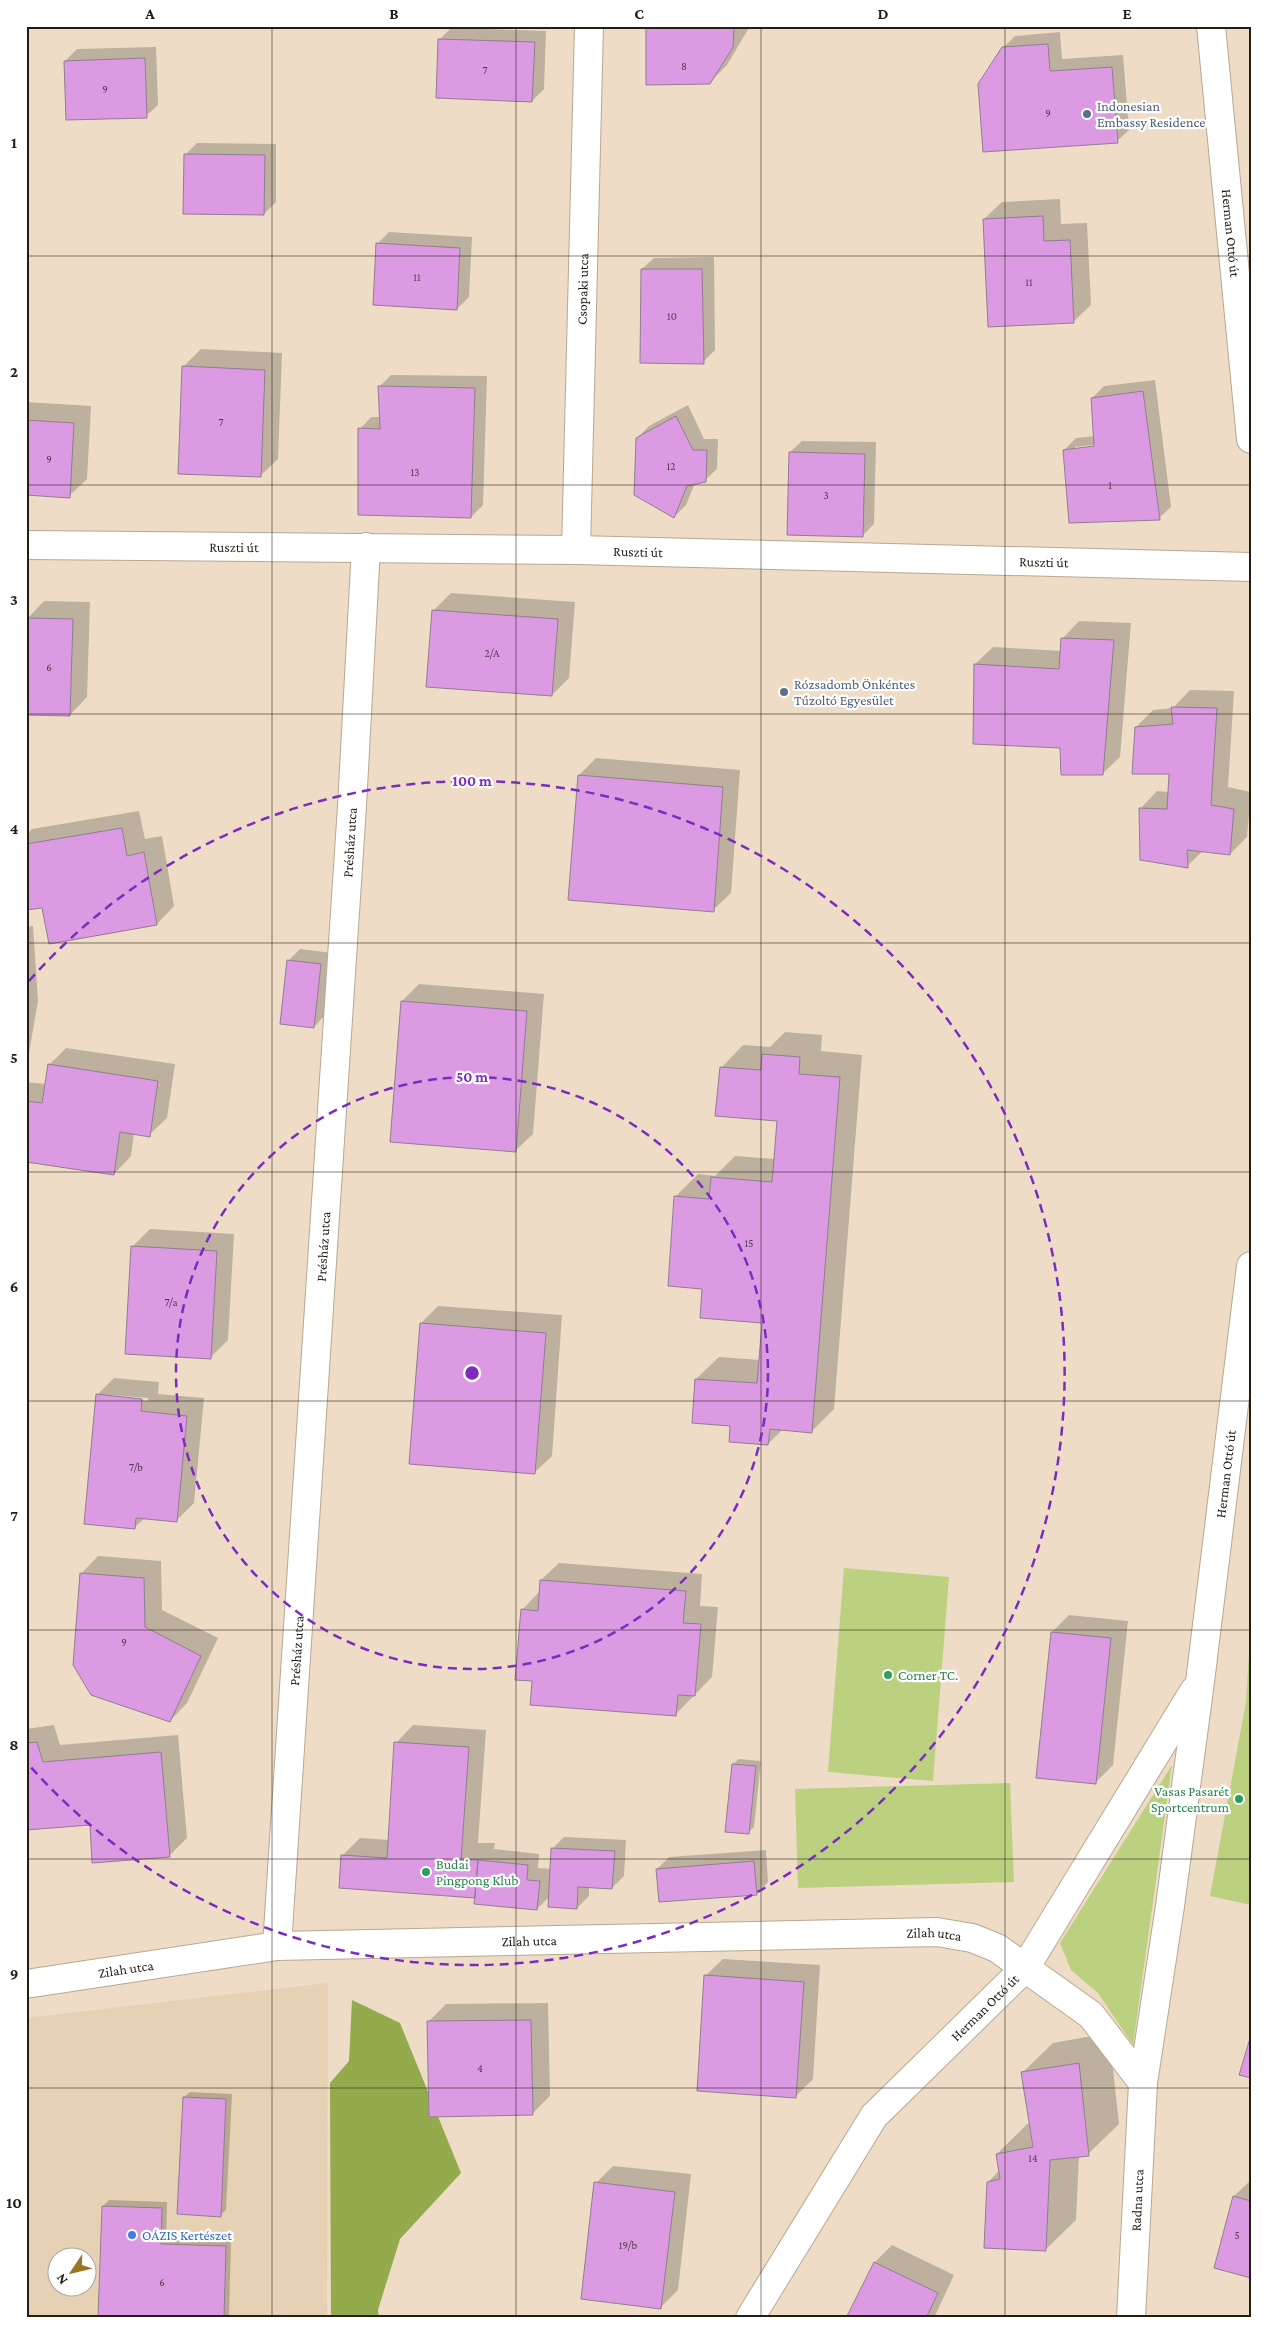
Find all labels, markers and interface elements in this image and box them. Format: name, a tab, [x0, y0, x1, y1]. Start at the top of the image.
text: A	[144, 5, 155, 22]
text: B	[389, 5, 399, 22]
text: C	[634, 5, 644, 22]
text: D	[877, 5, 889, 22]
text: E	[1122, 5, 1132, 22]
house number: 8	[681, 60, 687, 72]
house number: 7	[482, 64, 488, 76]
house number: 9	[102, 83, 108, 95]
place label: Indonesian Embassy Residence	[1097, 98, 1205, 130]
house number: 9	[1045, 107, 1051, 119]
marker: Indonesian Embassy Residence	[1081, 108, 1093, 120]
text: 1	[11, 134, 17, 151]
street label: Herman Ottó út	[1219, 188, 1243, 278]
street label: Csopaki utca	[574, 252, 591, 325]
house number: 11	[413, 271, 421, 283]
house number: 11	[1025, 276, 1033, 288]
house number: 10	[667, 310, 677, 322]
text: 2	[10, 363, 18, 380]
house number: 7	[218, 416, 224, 428]
house number: 9	[46, 453, 52, 465]
house number: 12	[667, 460, 675, 472]
house number: 13	[411, 466, 419, 478]
house number: 1	[1108, 479, 1112, 491]
house number: 3	[823, 489, 829, 501]
street label: Ruszti út	[209, 539, 259, 555]
street label: Ruszti út	[613, 543, 663, 560]
street label: Ruszti út	[1019, 553, 1069, 570]
text: 3	[10, 591, 18, 608]
house number: 2/A	[485, 647, 500, 659]
house number: 6	[46, 661, 52, 673]
place label: Rózsadomb Önkéntes Tűzoltó Egyesület	[794, 676, 915, 708]
marker: Rózsadomb Önkéntes Tűzoltó Egyesület	[778, 686, 790, 698]
text: 100 m	[452, 773, 492, 789]
street label: Présház utca	[339, 806, 360, 878]
text: 4	[10, 820, 19, 837]
text: 5	[10, 1049, 18, 1066]
text: 50 m	[456, 1069, 488, 1085]
street label: Présház utca	[313, 1210, 333, 1282]
house number: 15	[745, 1237, 753, 1249]
text: 6	[10, 1278, 18, 1295]
house number: 7/a	[164, 1296, 178, 1308]
centre of rings	[463, 1364, 481, 1382]
street label: Herman Ottó út	[1212, 1429, 1239, 1519]
house number: 7/b	[129, 1461, 143, 1473]
text: 7	[10, 1507, 18, 1524]
street label: Présház utca	[286, 1615, 307, 1686]
house number: 9	[121, 1636, 127, 1648]
place label: Corner TC.	[898, 1667, 958, 1683]
marker: Corner TC.	[882, 1669, 894, 1681]
text: 8	[9, 1736, 19, 1753]
place label: Vasas Pasarét Sportcentrum	[1151, 1783, 1229, 1815]
marker: Vasas Pasarét Sportcentrum	[1233, 1793, 1245, 1805]
place label: Budai Pingpong Klub	[436, 1856, 519, 1888]
marker: Budai Pingpong Klub	[420, 1866, 432, 1878]
street label: Zilah utca	[906, 1924, 963, 1944]
street label: Zilah utca	[501, 1932, 558, 1949]
street label: Zilah utca	[97, 1957, 155, 1981]
text: 9	[10, 1965, 18, 1982]
street label: Herman Ottó út	[947, 1971, 1022, 2044]
house number: 4	[477, 2062, 483, 2074]
house number: 14	[1028, 2152, 1038, 2164]
street label: Radna utca	[1127, 2168, 1147, 2232]
text: 10	[6, 2194, 22, 2211]
place label: OÁZIS Kertészet	[142, 2227, 232, 2243]
marker: OÁZIS Kertészet	[126, 2229, 138, 2241]
house number: 5	[1234, 2229, 1240, 2241]
house number: 19/b	[619, 2239, 637, 2251]
north arrow	[48, 2246, 98, 2296]
text: N	[52, 2271, 71, 2288]
house number: 6	[159, 2276, 165, 2288]

